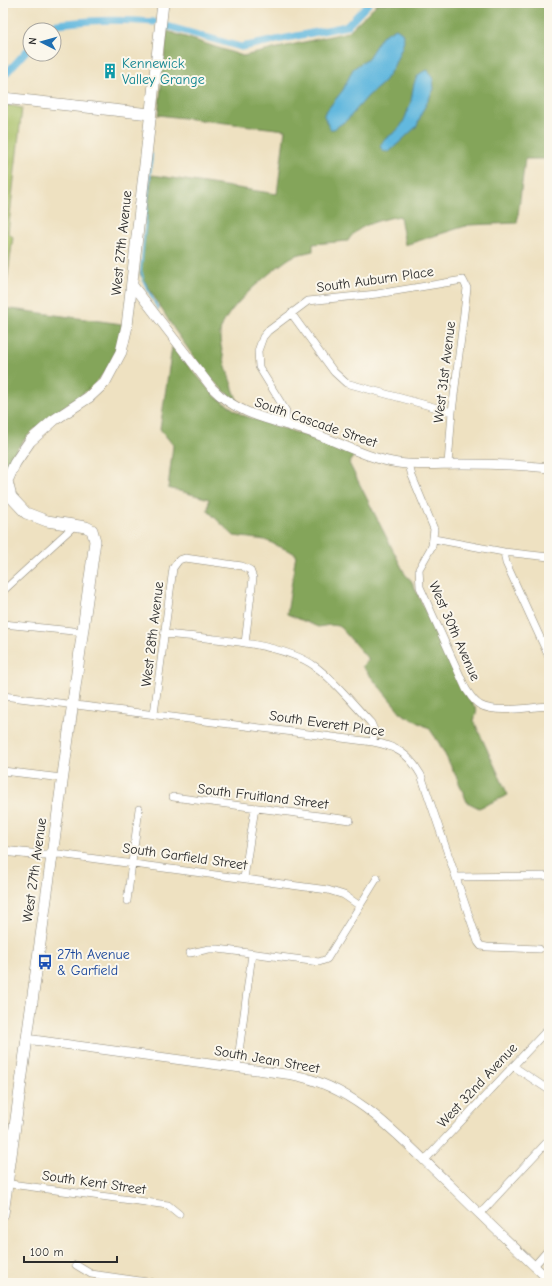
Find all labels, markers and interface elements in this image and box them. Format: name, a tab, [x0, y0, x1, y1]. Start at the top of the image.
north arrow	[22, 22, 62, 62]
text: N	[26, 37, 39, 45]
place label: Kennewick Valley Grange	[122, 55, 205, 88]
building icon: Kennewick Valley Grange	[101, 62, 119, 80]
street label: West 27th Avenue	[108, 190, 135, 296]
street label: South Auburn Place	[315, 263, 435, 296]
street label: West 31st Avenue	[430, 320, 459, 424]
street label: South Cascade Street	[252, 394, 380, 452]
street label: West 30th Avenue	[425, 579, 484, 684]
street label: West 28th Avenue	[138, 580, 167, 688]
street label: South Everett Place	[268, 707, 386, 740]
street label: South Fruitland Street	[197, 780, 330, 813]
street label: West 27th Avenue	[19, 817, 50, 923]
street label: South Garfield Street	[122, 839, 249, 874]
place label: 27th Avenue & Garfield	[57, 946, 130, 979]
bus stop icon: 27th Avenue & Garfield	[36, 953, 54, 971]
street label: West 32nd Avenue	[434, 1039, 521, 1131]
street label: South Jean Street	[213, 1042, 322, 1077]
street label: South Kent Street	[41, 1167, 148, 1198]
scale bar	[24, 1238, 117, 1264]
text: 100 m	[30, 1245, 63, 1259]

